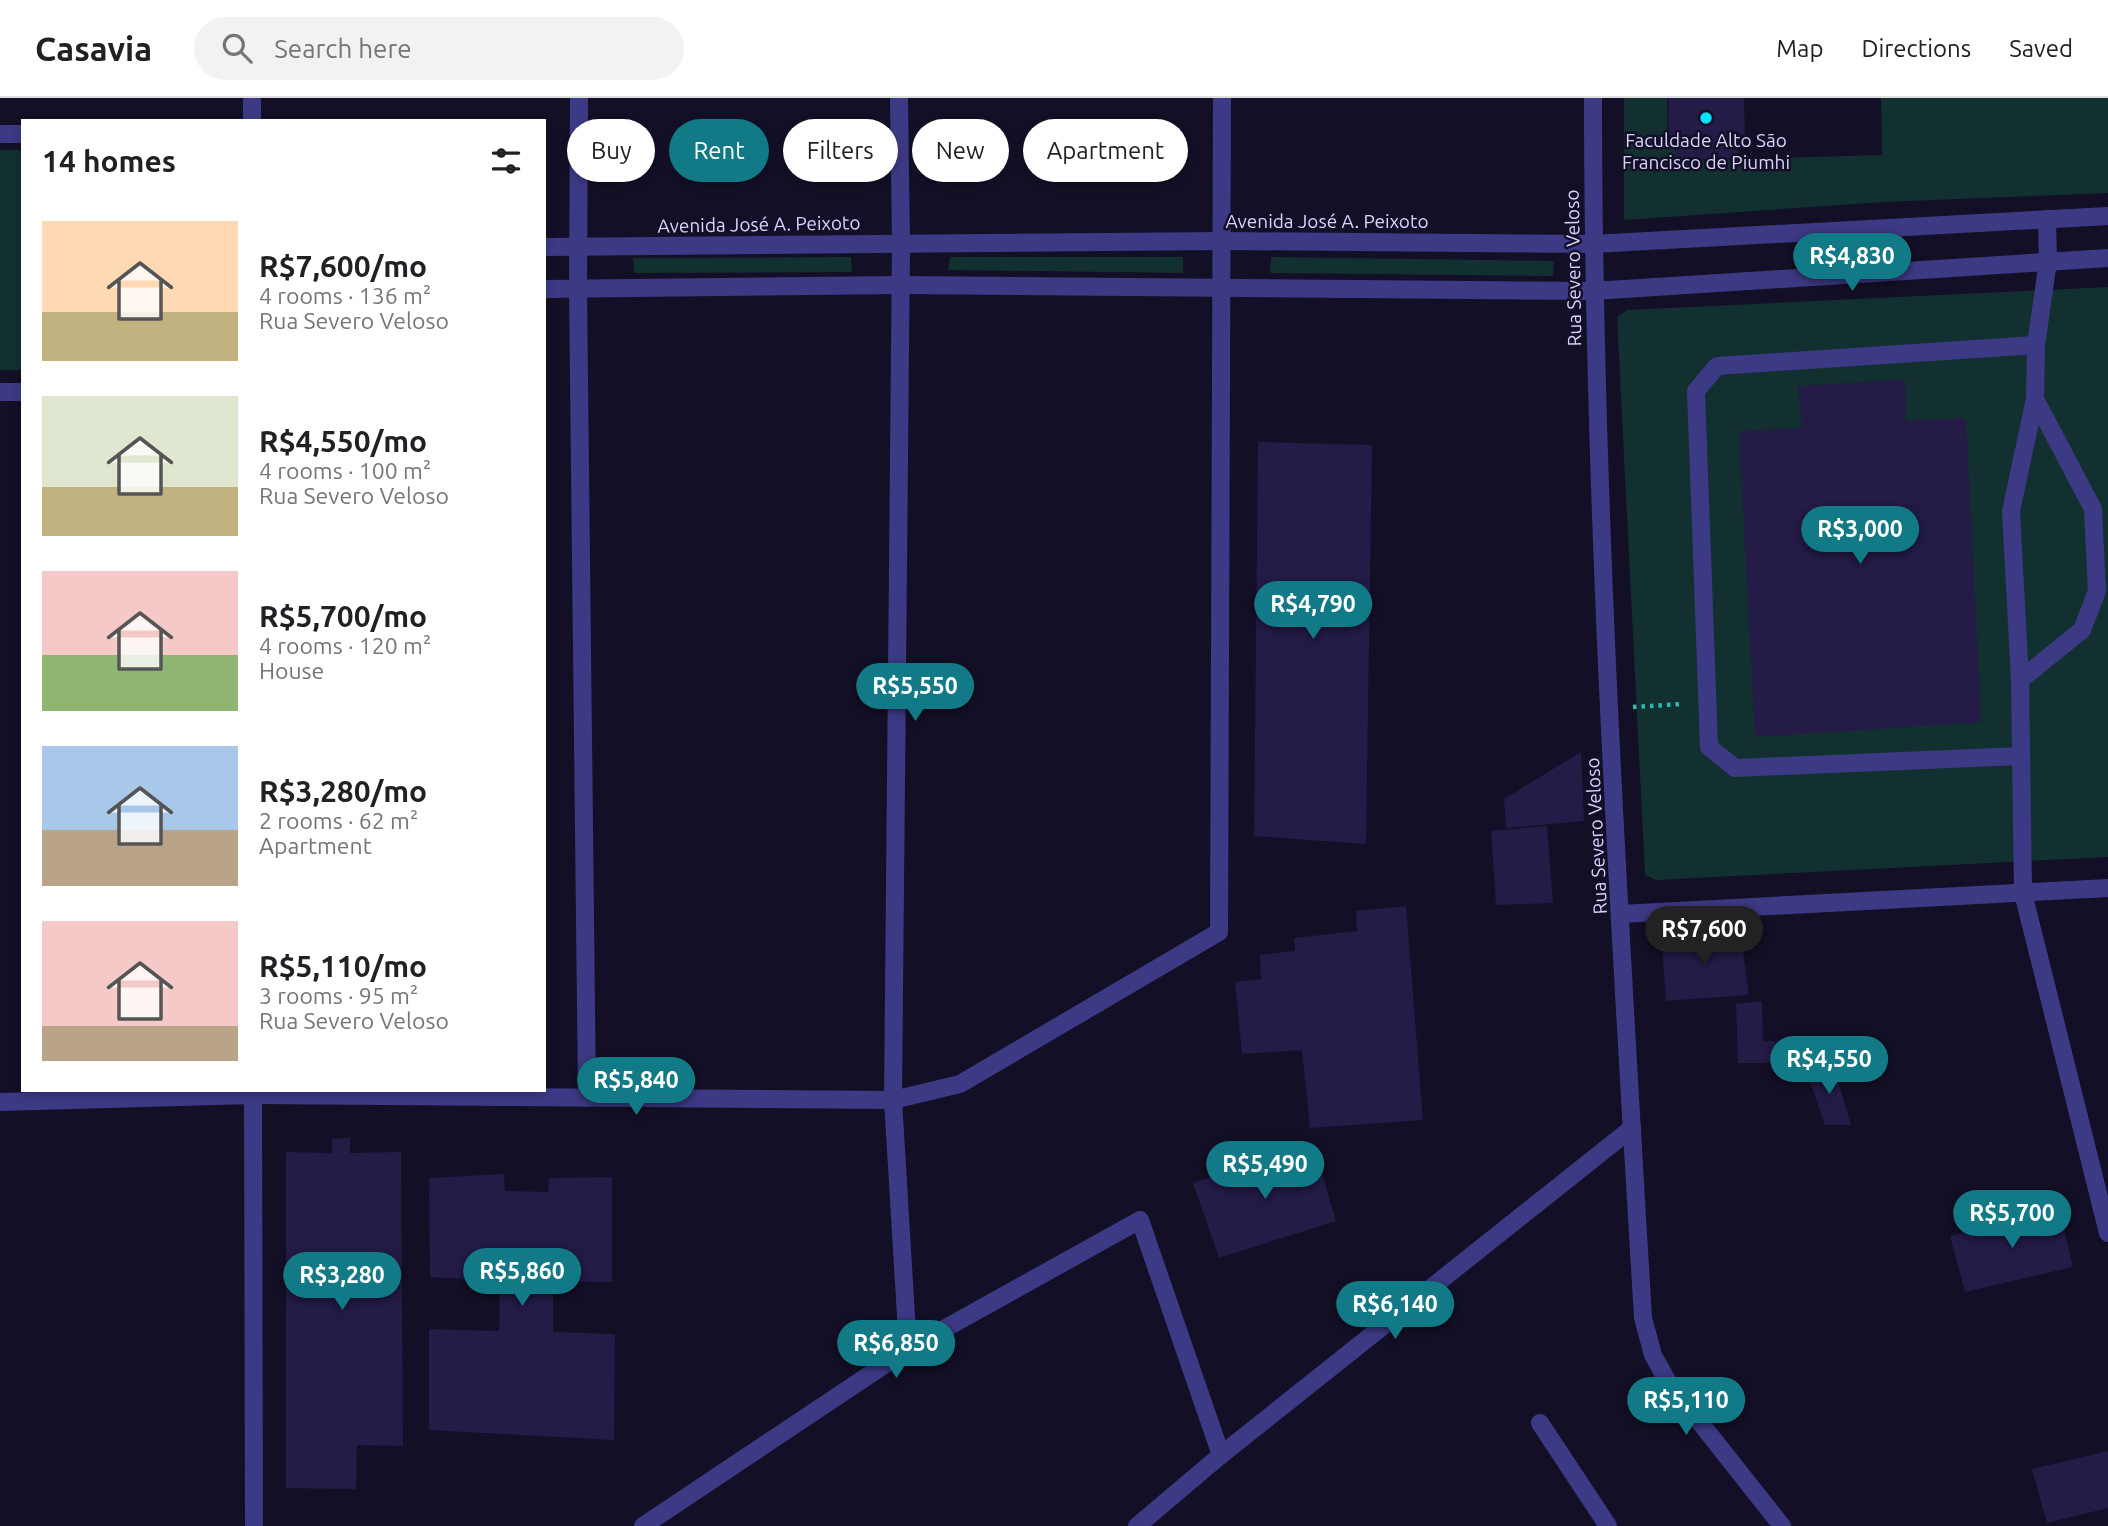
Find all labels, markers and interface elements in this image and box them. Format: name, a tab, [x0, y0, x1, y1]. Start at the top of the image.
search box	[194, 17, 684, 80]
icon: search	[218, 29, 256, 67]
text: Casavia	[35, 30, 152, 67]
text: Search here	[274, 34, 412, 63]
text: Map	[1776, 35, 1823, 62]
text: Directions	[1861, 35, 1971, 62]
text: Saved	[2009, 35, 2073, 62]
marker: Faculdade Alto São Francisco de Piumhi	[1698, 110, 1714, 126]
chip: Buy	[567, 119, 655, 182]
chip: Rent	[669, 119, 769, 182]
chip: Filters	[783, 119, 898, 182]
chip: New	[912, 119, 1009, 182]
chip: Apartment	[1023, 119, 1188, 182]
place label: Faculdade Alto São Francisco de Piumhi	[1622, 129, 1790, 173]
icon: filters	[487, 142, 525, 180]
text: 14 homes	[42, 144, 176, 178]
street label: Rua Severo Veloso	[1561, 189, 1585, 347]
street label: Avenida José A. Peixoto	[1225, 210, 1429, 232]
street label: Avenida José A. Peixoto	[657, 211, 861, 237]
pin: R$4,830	[1787, 234, 1917, 293]
text: R$4,830	[1809, 243, 1895, 268]
icon: home	[98, 249, 182, 333]
text: R$7,600/mo	[259, 249, 427, 283]
text: 4 rooms · 136 m²	[259, 283, 431, 308]
text: Rua Severo Veloso	[259, 308, 449, 333]
icon: home	[98, 424, 182, 508]
text: R$4,550/mo	[259, 424, 427, 458]
text: 4 rooms · 100 m²	[259, 458, 431, 483]
text: Rua Severo Veloso	[259, 483, 449, 508]
pin: R$3,000	[1795, 506, 1925, 566]
text: R$3,000	[1817, 516, 1903, 541]
pin: R$4,790	[1248, 582, 1378, 641]
text: R$4,790	[1270, 591, 1356, 616]
icon: home	[98, 599, 182, 683]
text: R$5,700/mo	[259, 599, 427, 633]
text: 4 rooms · 120 m²	[259, 633, 431, 658]
text: House	[259, 658, 324, 683]
pin: R$5,550	[850, 664, 980, 723]
text: R$5,550	[872, 673, 958, 698]
street label: Rua Severo Veloso	[1581, 757, 1611, 915]
icon: home	[98, 774, 182, 858]
text: R$3,280/mo	[259, 774, 427, 808]
text: 2 rooms · 62 m²	[259, 808, 418, 833]
text: Apartment	[259, 833, 372, 858]
pin: R$7,600	[1639, 906, 1769, 966]
text: R$7,600	[1661, 916, 1747, 941]
icon: home	[98, 949, 182, 1033]
text: R$5,110/mo	[259, 949, 427, 983]
text: 3 rooms · 95 m²	[259, 983, 418, 1008]
text: Rua Severo Veloso	[259, 1008, 449, 1033]
pin: R$4,550	[1764, 1037, 1894, 1096]
text: R$4,550	[1786, 1046, 1872, 1071]
pin: R$5,840	[571, 1058, 701, 1117]
text: R$5,840	[593, 1067, 679, 1092]
pin: R$5,490	[1200, 1142, 1330, 1201]
text: R$5,490	[1222, 1151, 1308, 1176]
pin: R$5,700	[1947, 1190, 2077, 1250]
text: R$5,700	[1969, 1200, 2055, 1225]
pin: R$5,860	[457, 1248, 587, 1308]
pin: R$3,280	[277, 1252, 407, 1312]
text: R$5,860	[479, 1258, 565, 1283]
text: R$3,280	[299, 1262, 385, 1287]
pin: R$6,140	[1330, 1282, 1460, 1341]
text: R$6,140	[1352, 1291, 1438, 1316]
pin: R$6,850	[831, 1320, 961, 1380]
text: R$6,850	[853, 1330, 939, 1355]
pin: R$5,110	[1621, 1378, 1751, 1437]
text: R$5,110	[1643, 1387, 1729, 1412]

